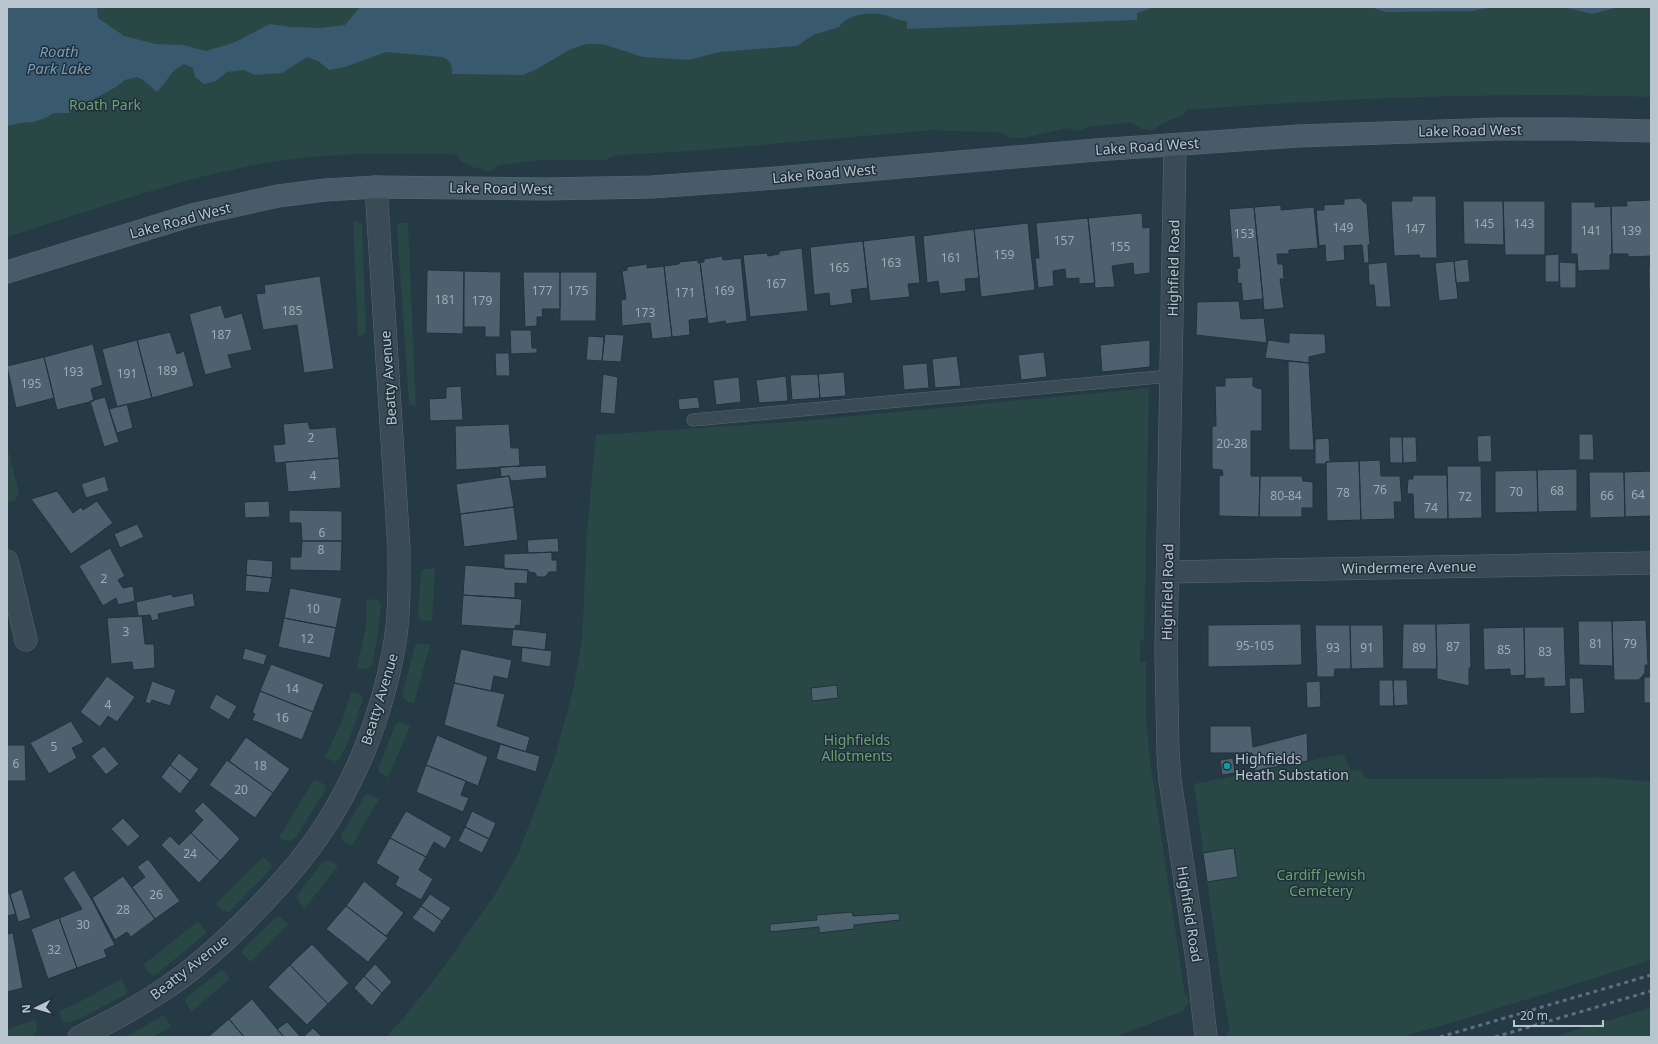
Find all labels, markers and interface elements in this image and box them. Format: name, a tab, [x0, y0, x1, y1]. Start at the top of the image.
water label: Roath Park Lake	[27, 41, 92, 78]
park label: Roath Park	[69, 95, 141, 114]
street label: Lake Road West	[1418, 120, 1522, 140]
street label: Lake Road West	[1095, 133, 1199, 159]
street label: Lake Road West	[771, 159, 877, 187]
street label: Lake Road West	[449, 178, 553, 198]
street label: Lake Road West	[127, 197, 233, 243]
house number: 145	[1474, 215, 1494, 232]
house number: 143	[1514, 215, 1534, 232]
street label: Highfield Road	[1163, 219, 1183, 317]
house number: 149	[1333, 219, 1353, 236]
house number: 147	[1405, 220, 1425, 237]
house number: 141	[1581, 222, 1601, 239]
house number: 139	[1621, 222, 1641, 239]
house number: 153	[1234, 225, 1254, 242]
house number: 157	[1054, 232, 1074, 249]
house number: 155	[1110, 238, 1130, 255]
house number: 159	[994, 246, 1014, 263]
house number: 161	[941, 249, 961, 266]
house number: 163	[881, 254, 901, 271]
house number: 165	[829, 259, 849, 276]
house number: 167	[766, 275, 786, 292]
house number: 177	[532, 282, 552, 299]
house number: 175	[568, 282, 588, 299]
house number: 169	[714, 282, 734, 299]
house number: 171	[675, 284, 695, 301]
house number: 181	[435, 291, 455, 308]
house number: 179	[472, 292, 492, 309]
house number: 185	[282, 302, 302, 319]
house number: 173	[635, 304, 655, 321]
house number: 187	[211, 326, 231, 343]
street label: Beatty Avenue	[375, 330, 401, 426]
house number: 189	[157, 362, 177, 379]
house number: 193	[63, 363, 83, 380]
house number: 191	[117, 365, 137, 382]
house number: 195	[21, 375, 41, 392]
house number: 2	[308, 429, 315, 446]
house number: 20-28	[1216, 435, 1248, 452]
house number: 4	[310, 467, 317, 484]
house number: 76	[1373, 481, 1387, 498]
house number: 68	[1550, 482, 1564, 499]
house number: 70	[1509, 483, 1523, 500]
house number: 78	[1336, 484, 1350, 501]
house number: 64	[1631, 486, 1645, 503]
house number: 80-84	[1270, 487, 1302, 504]
house number: 66	[1600, 487, 1614, 504]
house number: 72	[1458, 488, 1472, 505]
house number: 74	[1424, 499, 1438, 516]
house number: 6	[319, 524, 326, 541]
house number: 8	[318, 541, 325, 558]
street label: Highfield Road	[1157, 543, 1177, 641]
street label: Windermere Avenue	[1341, 556, 1477, 578]
house number: 2	[101, 570, 108, 587]
house number: 10	[306, 600, 320, 617]
house number: 3	[123, 623, 130, 640]
house number: 12	[300, 630, 314, 647]
house number: 81	[1589, 635, 1603, 652]
house number: 79	[1623, 635, 1637, 652]
house number: 95-105	[1236, 637, 1274, 654]
house number: 87	[1446, 638, 1460, 655]
house number: 93	[1326, 639, 1340, 656]
house number: 91	[1360, 639, 1374, 656]
house number: 89	[1412, 639, 1426, 656]
house number: 85	[1497, 641, 1511, 658]
house number: 83	[1538, 643, 1552, 660]
street label: Beatty Avenue	[356, 651, 402, 747]
house number: 14	[285, 680, 299, 697]
house number: 4	[105, 696, 112, 713]
house number: 16	[275, 709, 289, 726]
park label: Highfields Allotments	[821, 730, 893, 765]
house number: 5	[51, 738, 58, 755]
place label: Highfields Heath Substation	[1235, 749, 1349, 784]
house number: 6	[13, 755, 20, 772]
house number: 18	[253, 757, 267, 774]
marker: Highfields Heath Substation	[1222, 761, 1232, 771]
house number: 20	[234, 781, 248, 798]
house number: 24	[183, 845, 197, 862]
street label: Highfield Road	[1173, 865, 1207, 963]
park label: Cardiff Jewish Cemetery	[1276, 865, 1366, 900]
house number: 26	[149, 886, 163, 903]
house number: 28	[116, 901, 130, 918]
house number: 30	[76, 916, 90, 933]
street label: Beatty Avenue	[146, 930, 232, 1004]
house number: 32	[47, 941, 61, 958]
north arrow	[16, 988, 56, 1028]
scale bar	[1514, 1002, 1603, 1028]
text: N	[18, 1004, 33, 1014]
text: 20 m	[1520, 1007, 1548, 1024]

